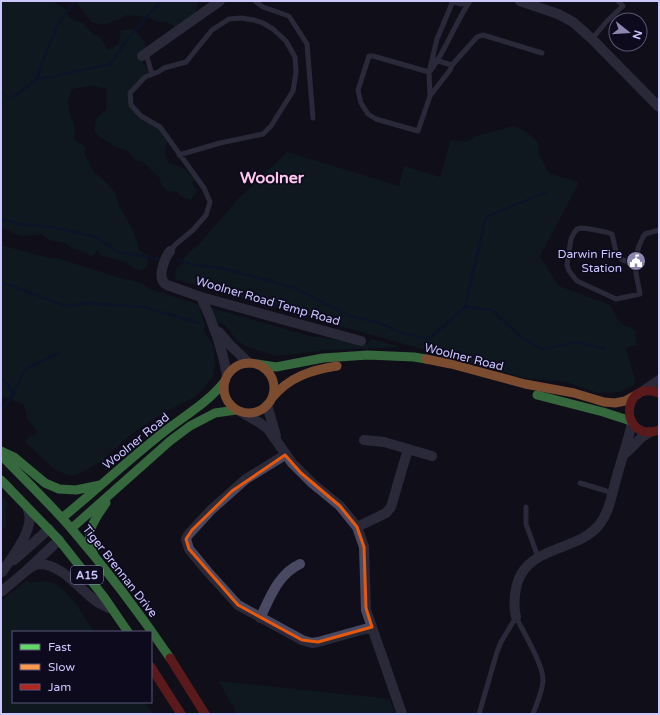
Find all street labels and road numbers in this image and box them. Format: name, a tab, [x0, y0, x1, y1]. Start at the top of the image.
street label: Woolner Road Temp Road	[194, 274, 342, 328]
street label: Woolner Road	[423, 340, 505, 374]
street label: Woolner Road	[100, 410, 172, 472]
street label: Tiger Brennan Drive	[80, 522, 160, 620]
road number: A15	[71, 566, 103, 584]

